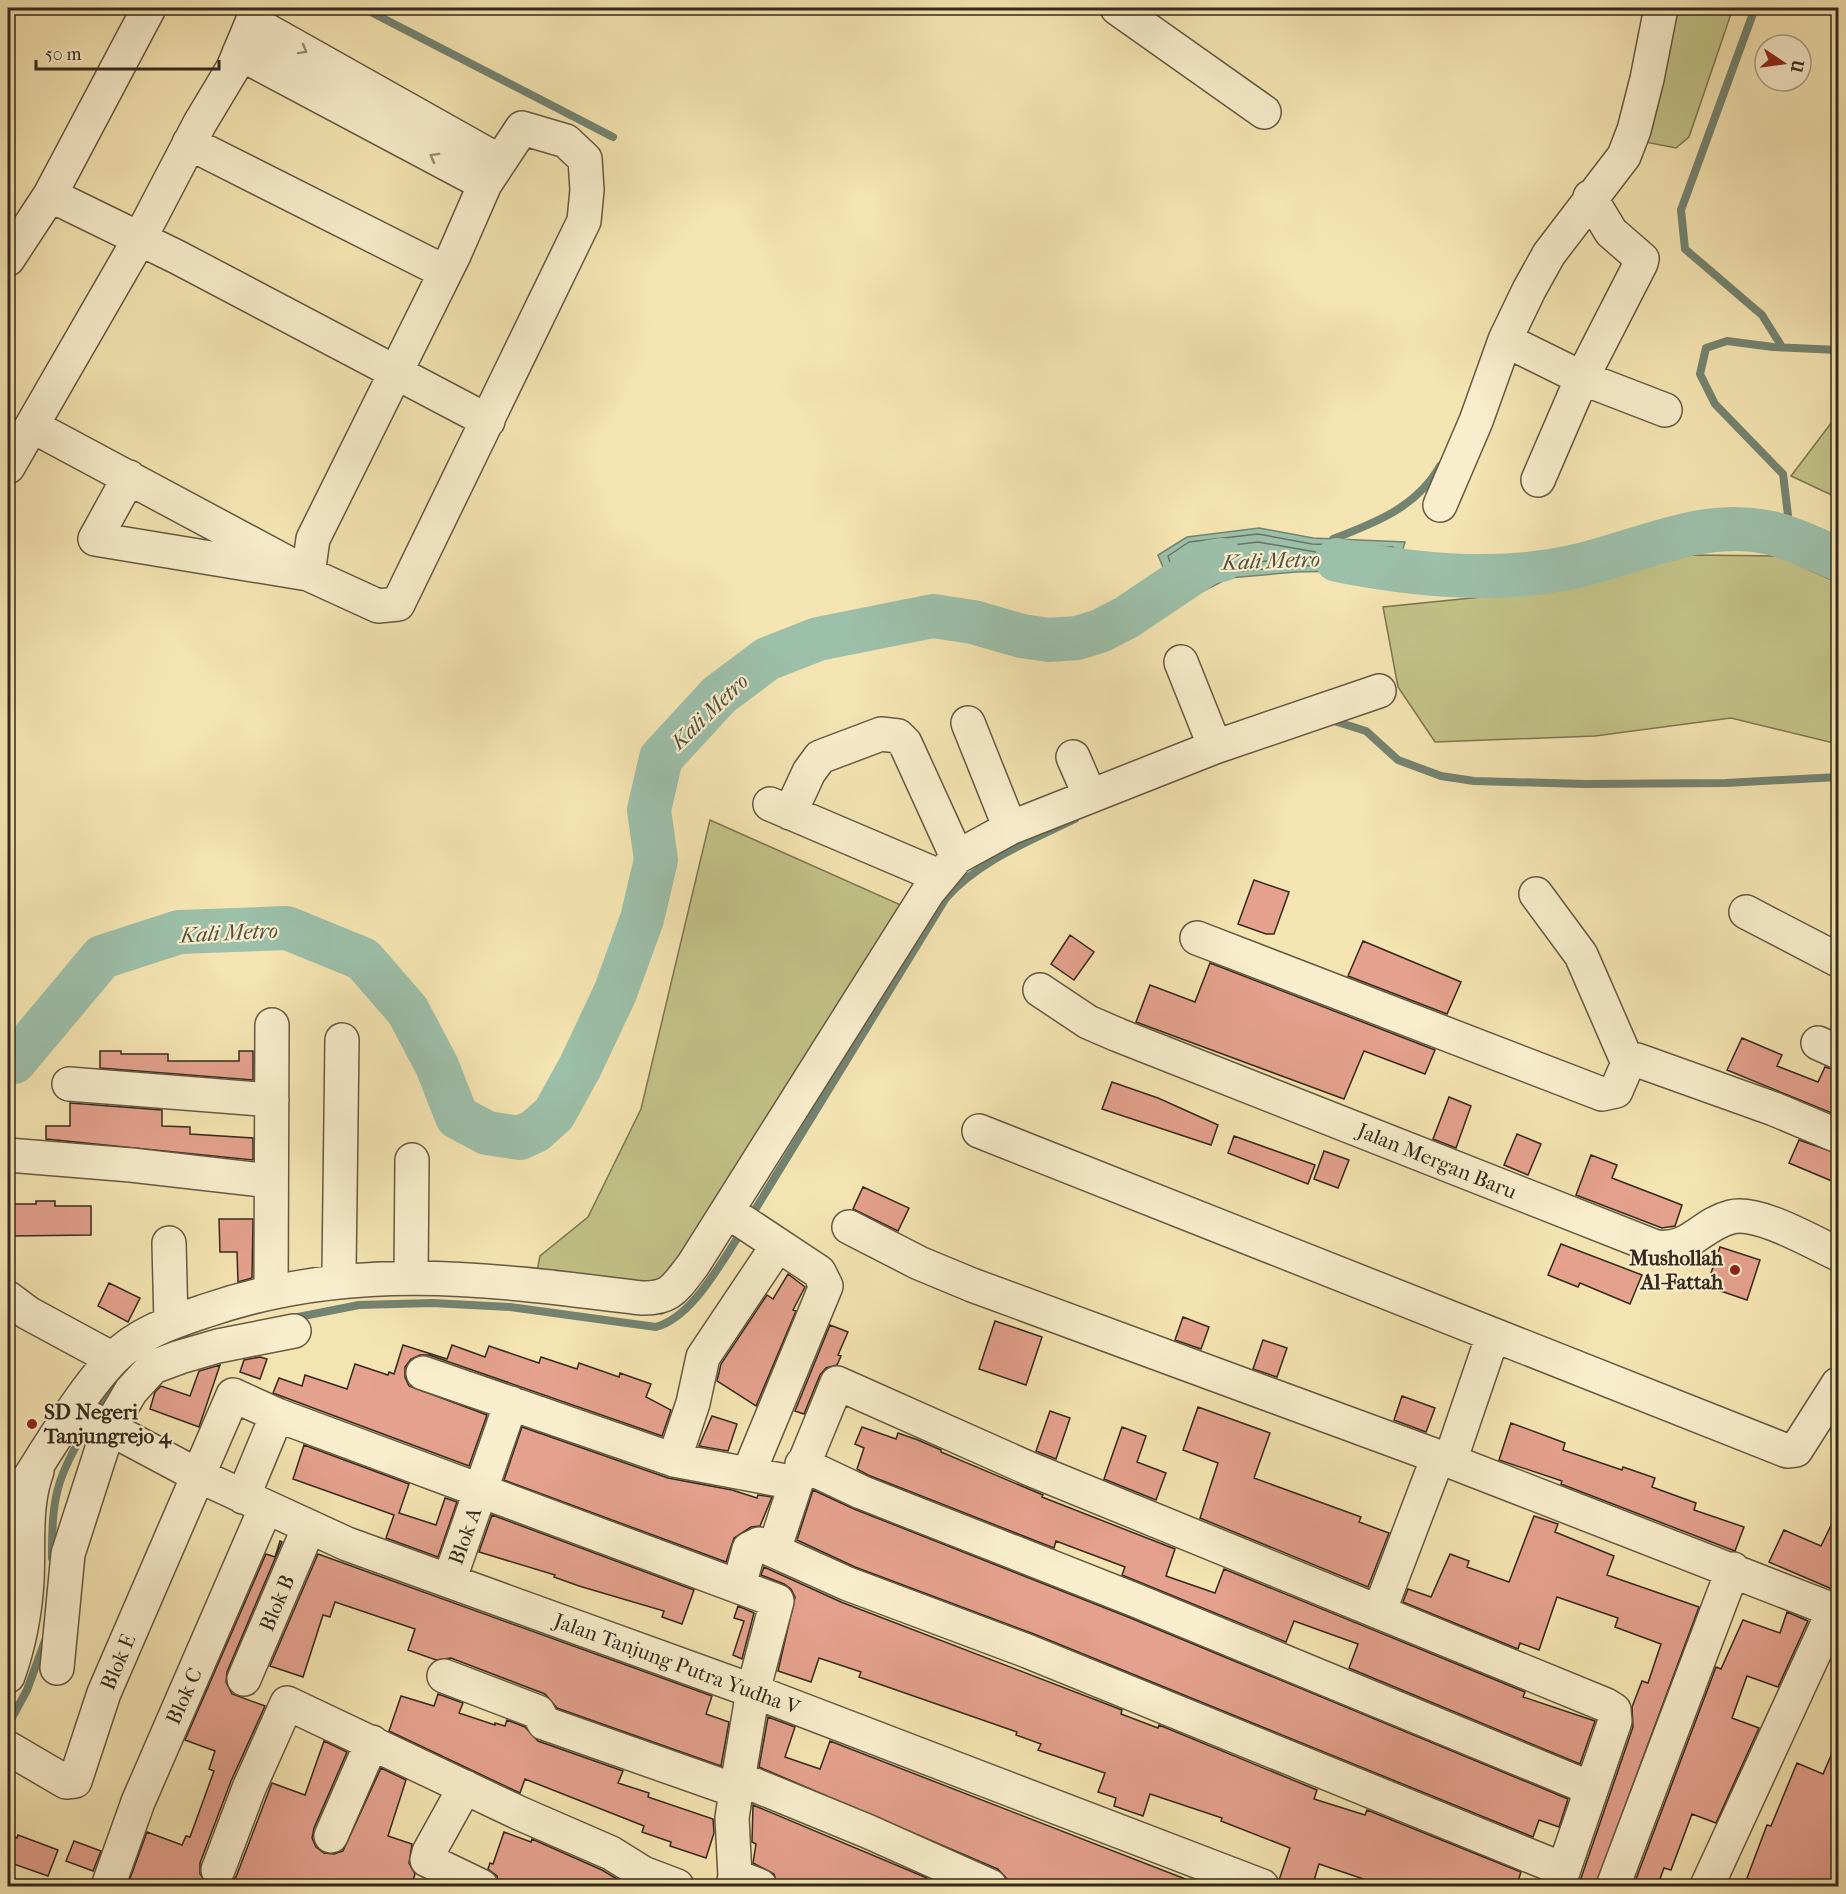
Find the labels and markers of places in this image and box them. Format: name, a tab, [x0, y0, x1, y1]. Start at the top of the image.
place label: Mushollah Al-Fattah	[1628, 1246, 1723, 1294]
marker: Mushollah Al-Fattah	[1728, 1263, 1742, 1277]
place label: SD Negeri Tanjungrejo 4	[43, 1400, 173, 1449]
marker: SD Negeri Tanjungrejo 4	[25, 1417, 39, 1431]

